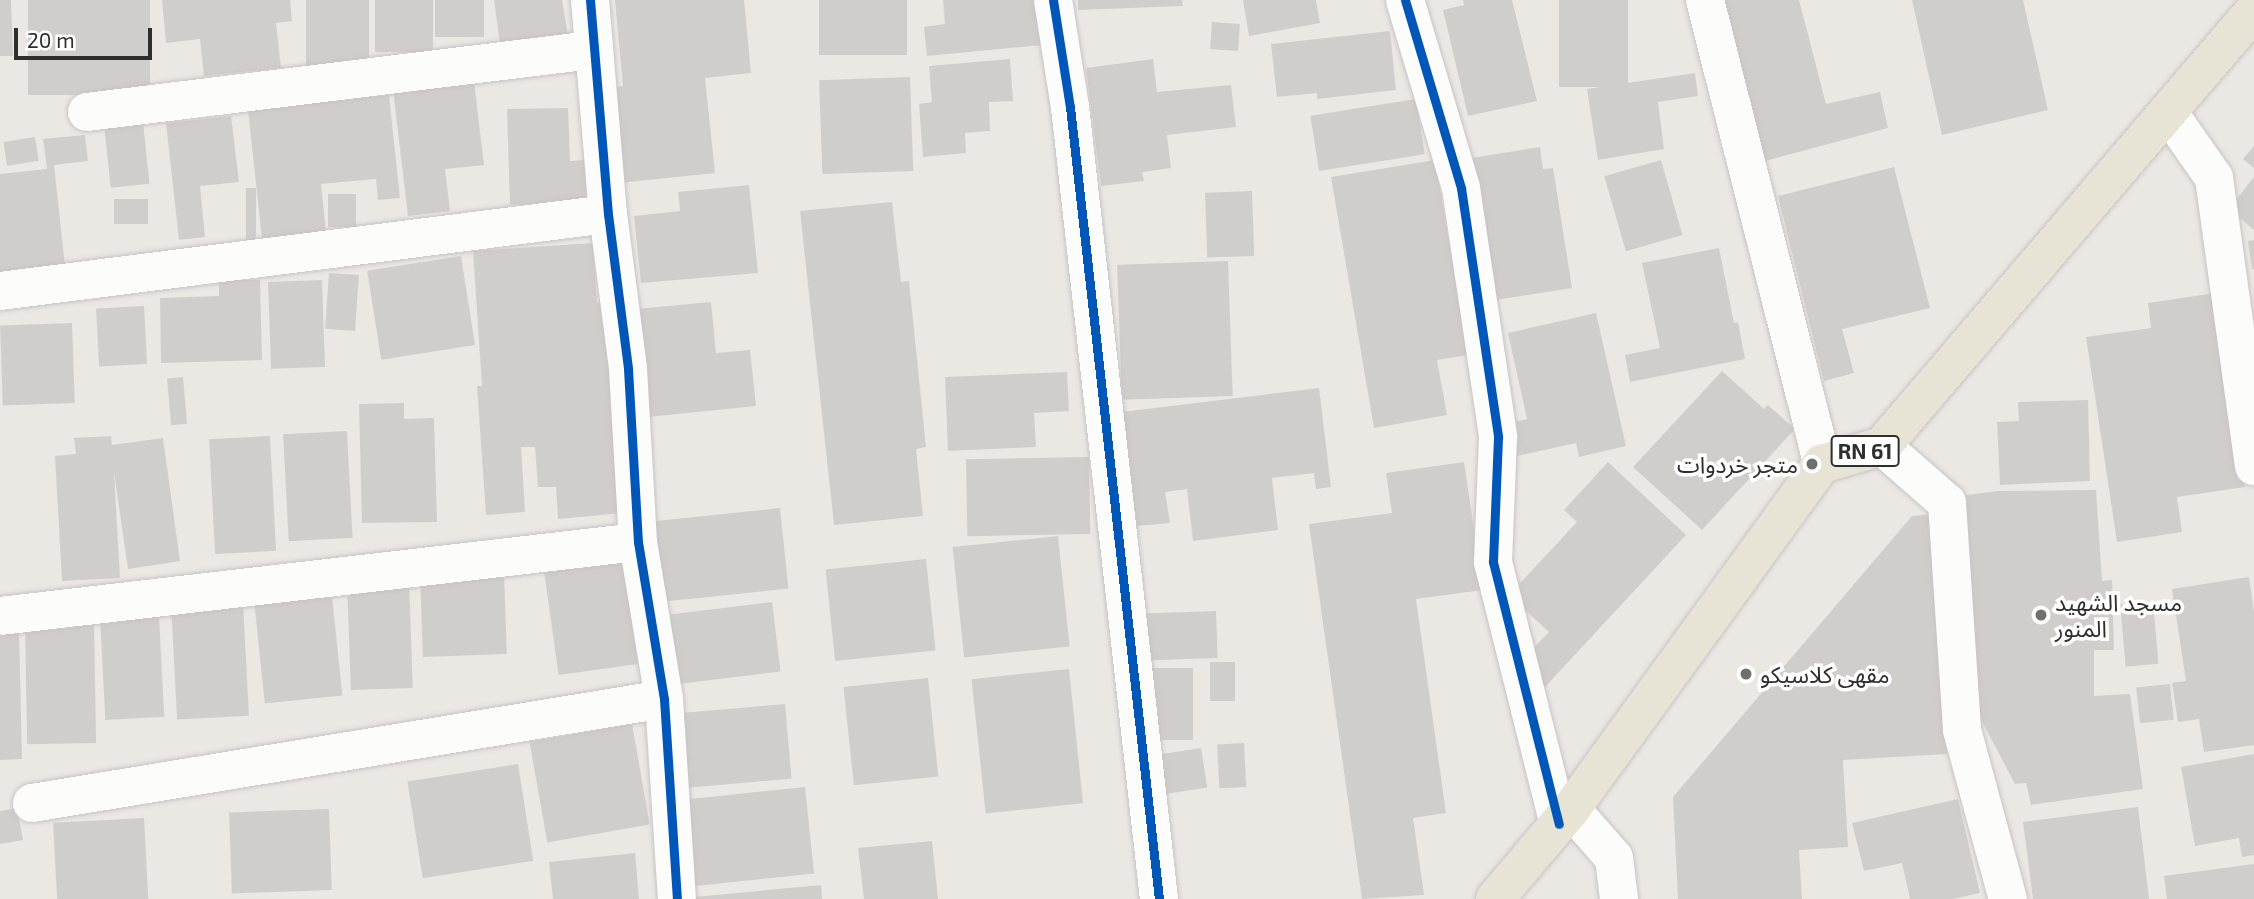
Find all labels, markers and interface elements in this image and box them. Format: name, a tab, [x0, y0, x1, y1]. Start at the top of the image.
scale bar	[18, 14, 156, 58]
text: 20 m	[27, 27, 75, 52]
road number: RN 61	[1830, 434, 1900, 468]
place label: متجر خردوات	[1677, 450, 1798, 478]
marker: متجر خردوات	[1804, 456, 1820, 472]
place label: مسجد الشهيد المنور	[2055, 588, 2182, 642]
marker: مسجد الشهيد المنور	[2033, 607, 2049, 623]
place label: مقهى كلاسيكو	[1760, 660, 1890, 688]
marker: مقهى كلاسيكو	[1738, 666, 1754, 682]

